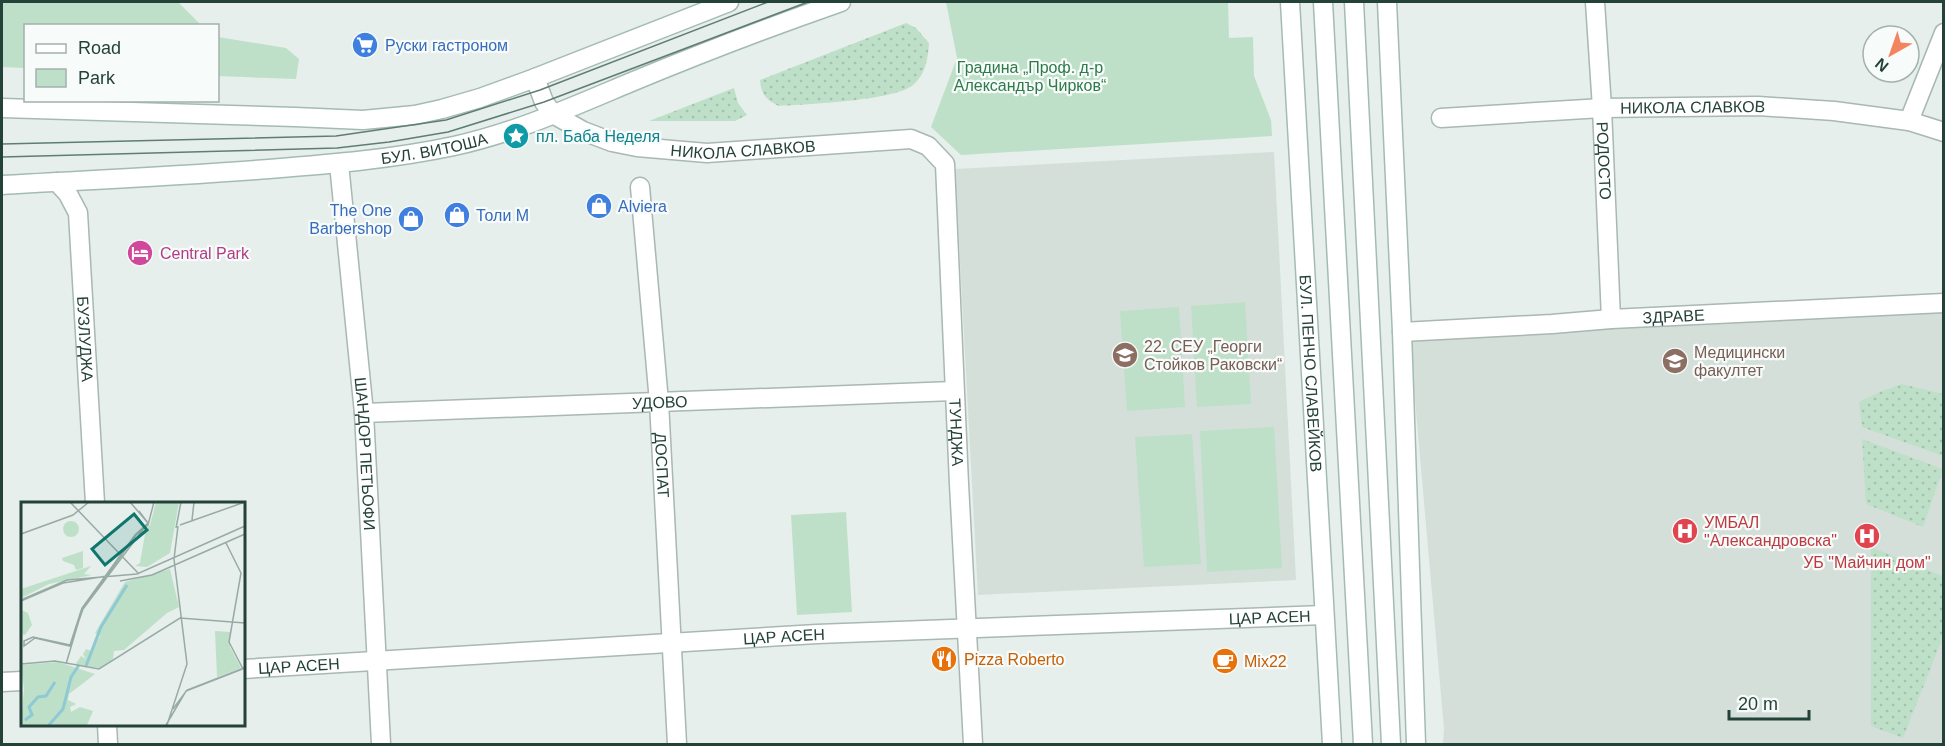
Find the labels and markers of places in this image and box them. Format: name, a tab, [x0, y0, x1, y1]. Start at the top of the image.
supermarket icon: Руски гастроном	[350, 30, 380, 60]
place label: Руски гастроном	[385, 37, 508, 54]
place icon: пл. Баба Неделя	[501, 121, 531, 151]
place label: пл. Баба Неделя	[536, 128, 660, 145]
shop icon: Alviera	[584, 191, 614, 221]
place label: Alviera	[618, 198, 667, 215]
shop icon: Толи М	[442, 200, 472, 230]
place label: The One Barbershop	[309, 202, 392, 237]
shop icon: The One Barbershop	[396, 204, 426, 234]
place label: Толи М	[476, 207, 529, 224]
hotel icon: Central Park	[125, 238, 155, 268]
place label: Central Park	[160, 245, 250, 262]
place label: 22. СЕУ „Георги Стойков Раковски“	[1144, 338, 1282, 373]
school or university icon: 22. СЕУ „Георги Стойков Раковски“	[1110, 340, 1140, 370]
place label: Медицински факултет	[1694, 344, 1785, 379]
school or university icon: Медицински факултет	[1660, 346, 1690, 376]
place label: УМБАЛ "Александровска"	[1704, 514, 1837, 549]
hospital icon: УМБАЛ "Александровска"	[1670, 516, 1700, 546]
hospital icon: УБ "Майчин дом"	[1852, 521, 1882, 551]
place label: УБ "Майчин дом"	[1803, 554, 1931, 571]
restaurant icon: Pizza Roberto	[929, 644, 959, 674]
cafe icon: Mix22	[1210, 646, 1240, 676]
place label: Pizza Roberto	[964, 651, 1065, 668]
place label: Mix22	[1244, 653, 1287, 670]

